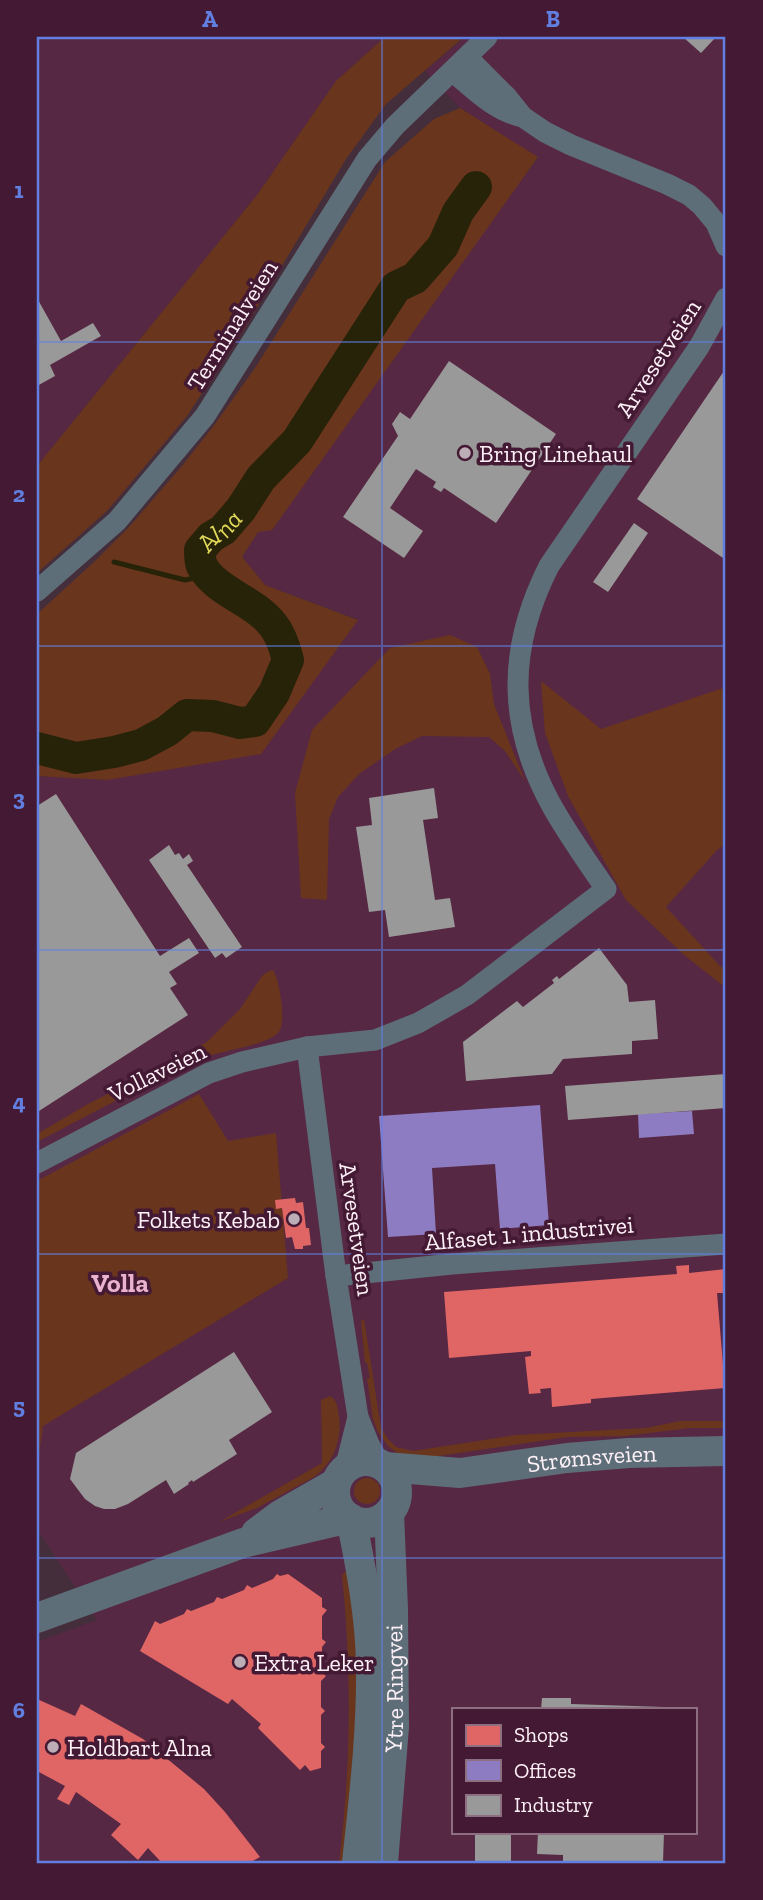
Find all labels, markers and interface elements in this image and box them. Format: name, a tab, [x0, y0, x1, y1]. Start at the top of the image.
text: A	[202, 5, 218, 33]
text: B	[546, 5, 560, 33]
text: 1	[14, 176, 24, 204]
street label: Terminalveien	[180, 254, 284, 396]
street label: Arvesetveien	[609, 294, 707, 422]
place label: Bring Linehaul	[479, 439, 632, 468]
marker: Bring Linehaul	[457, 445, 473, 461]
text: 2	[13, 480, 25, 508]
water label: Alna	[189, 503, 249, 559]
text: 3	[13, 784, 25, 812]
street label: Vollaveien	[103, 1036, 211, 1108]
text: 4	[12, 1088, 26, 1116]
street label: Arvesetveien	[333, 1161, 381, 1298]
place label: Folkets Kebab	[137, 1205, 280, 1234]
street label: Alfaset 1. industrivei	[423, 1209, 635, 1257]
marker: Folkets Kebab	[286, 1211, 302, 1227]
district label: Volla	[91, 1267, 149, 1299]
text: 5	[13, 1392, 25, 1420]
street label: Strømsveien	[525, 1438, 657, 1478]
street label: Ytre Ringvei	[377, 1624, 409, 1755]
place label: Extra Leker	[254, 1648, 374, 1677]
marker: Extra Leker	[232, 1654, 248, 1670]
text: 6	[13, 1696, 25, 1724]
legend	[452, 1708, 696, 1834]
text: Shops	[514, 1722, 568, 1747]
place label: Holdbart Alna	[67, 1733, 212, 1762]
marker: Holdbart Alna	[45, 1739, 61, 1755]
text: Offices	[514, 1758, 576, 1783]
text: Industry	[514, 1792, 593, 1817]

